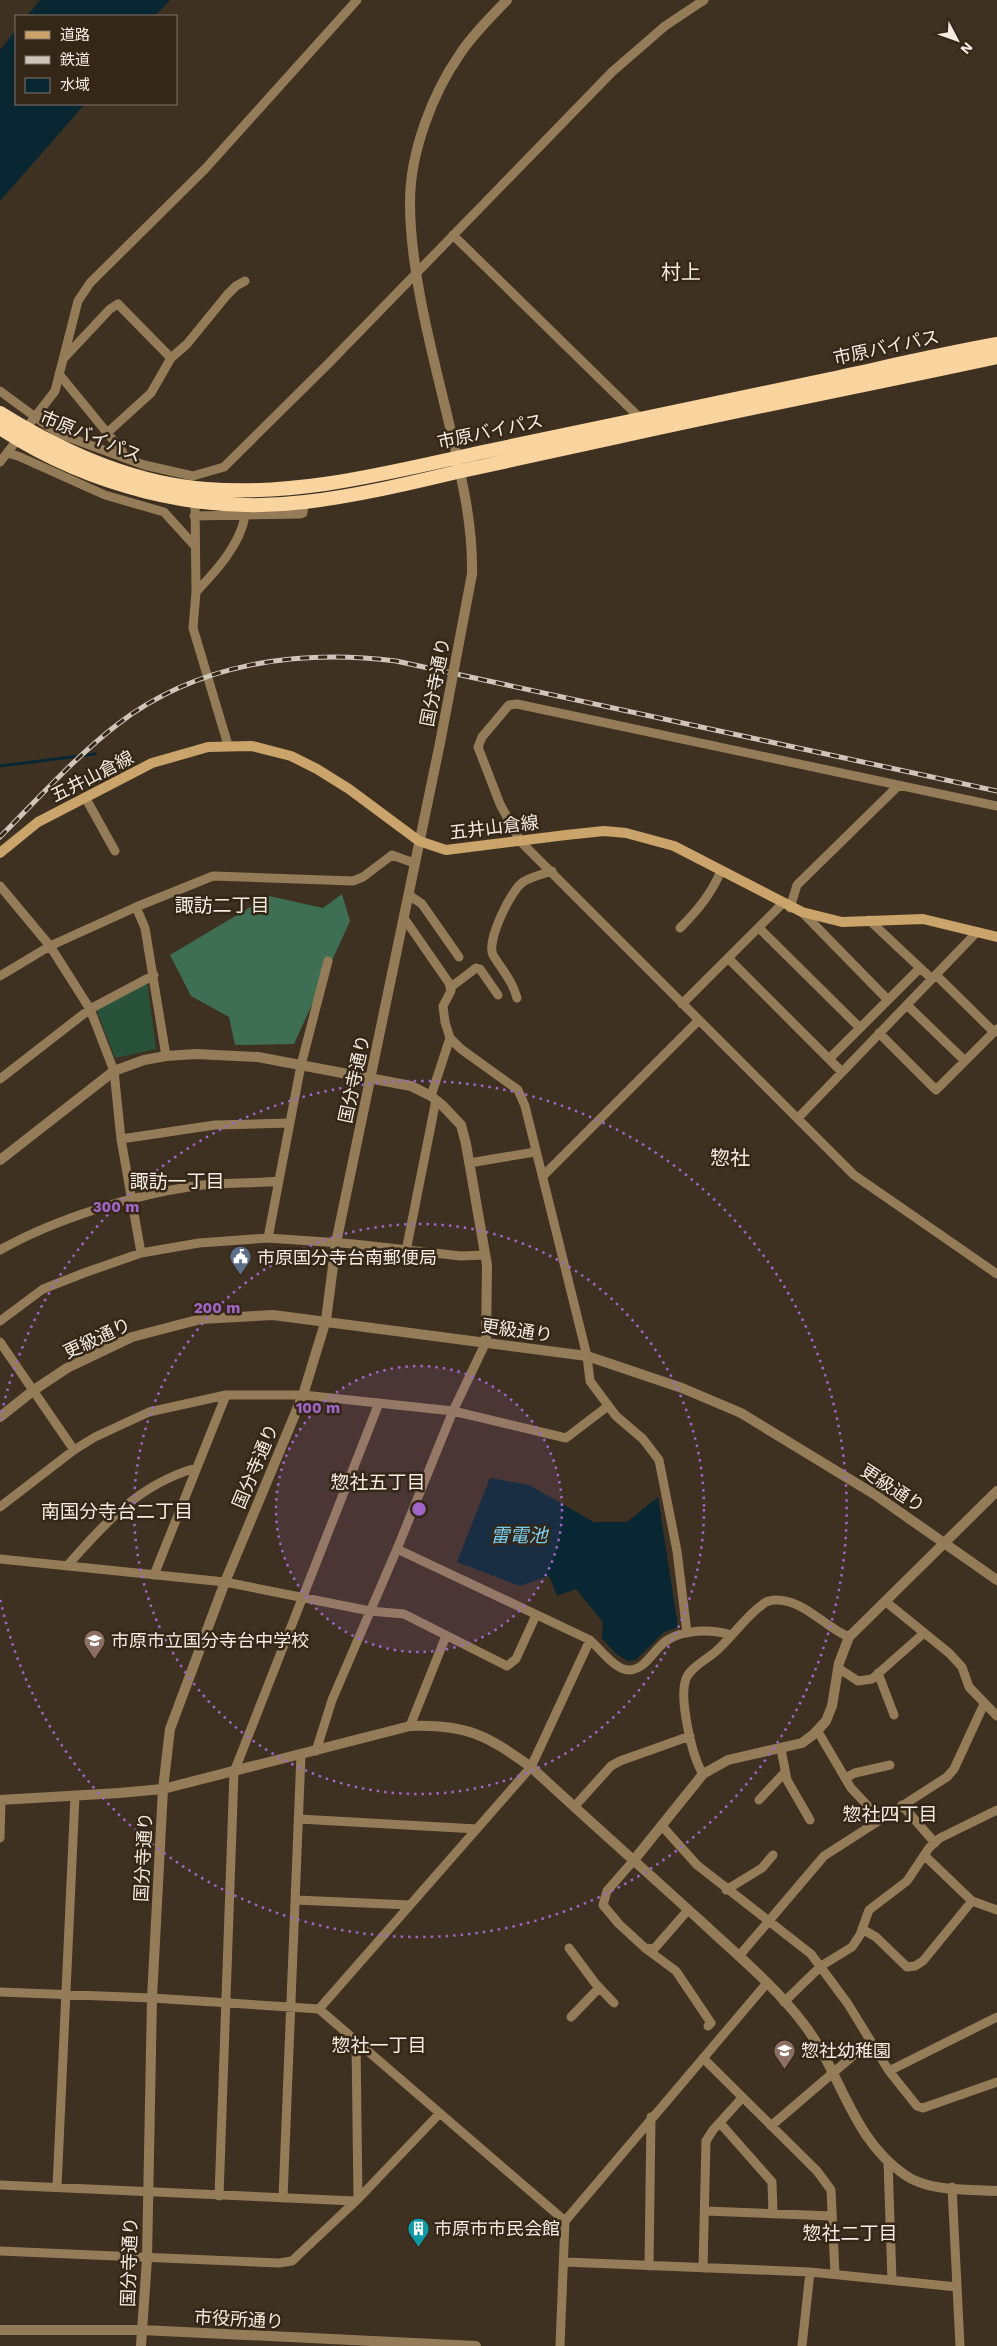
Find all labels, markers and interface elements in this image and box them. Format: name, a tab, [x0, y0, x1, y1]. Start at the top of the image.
legend	[15, 15, 178, 105]
north arrow	[932, 15, 982, 65]
text: 道路	[60, 26, 90, 44]
text: N	[957, 39, 976, 58]
text: 鉄道	[60, 51, 90, 69]
text: 水域	[60, 76, 90, 94]
district label: 村上	[661, 260, 701, 284]
street label: 市原バイパス	[831, 326, 941, 368]
street label: 市原バイパス	[37, 406, 145, 466]
street label: 市原バイパス	[435, 410, 545, 452]
street label: 国分寺通り	[416, 636, 454, 728]
street label: 五井山倉線	[47, 746, 137, 806]
street label: 五井山倉線	[448, 811, 540, 843]
district label: 諏訪二丁目	[174, 894, 270, 917]
street label: 国分寺通り	[334, 1033, 374, 1125]
district label: 惣社	[710, 1146, 750, 1170]
district label: 諏訪一丁目	[129, 1170, 225, 1193]
text: 300 m	[93, 1198, 139, 1216]
public building icon: 市原国分寺台南郵便局	[229, 1245, 253, 1276]
place label: 市原国分寺台南郵便局	[257, 1247, 437, 1268]
text: 200 m	[194, 1299, 240, 1317]
street label: 更級通り	[60, 1313, 134, 1363]
street label: 更級通り	[480, 1315, 554, 1345]
text: 100 m	[296, 1399, 340, 1417]
street label: 国分寺通り	[228, 1420, 282, 1512]
street label: 更級通り	[857, 1460, 929, 1516]
district label: 惣社五丁目	[330, 1471, 426, 1494]
district label: 南国分寺台二丁目	[41, 1500, 193, 1523]
centre of rings	[410, 1500, 428, 1518]
water label: 雷電池	[490, 1524, 549, 1547]
school or university icon: 市原市立国分寺台中学校	[83, 1628, 107, 1659]
place label: 市原市立国分寺台中学校	[111, 1630, 309, 1651]
district label: 惣社四丁目	[842, 1803, 938, 1826]
street label: 国分寺通り	[130, 1812, 156, 1902]
district label: 惣社一丁目	[331, 2034, 427, 2057]
school or university icon: 惣社幼稚園	[773, 2038, 797, 2069]
place label: 惣社幼稚園	[801, 2040, 891, 2061]
building icon: 市原市市民会館	[406, 2216, 430, 2247]
street label: 国分寺通り	[117, 2217, 141, 2307]
place label: 市原市市民会館	[434, 2218, 560, 2239]
district label: 惣社二丁目	[802, 2222, 898, 2245]
street label: 市役所通り	[194, 2306, 284, 2332]

